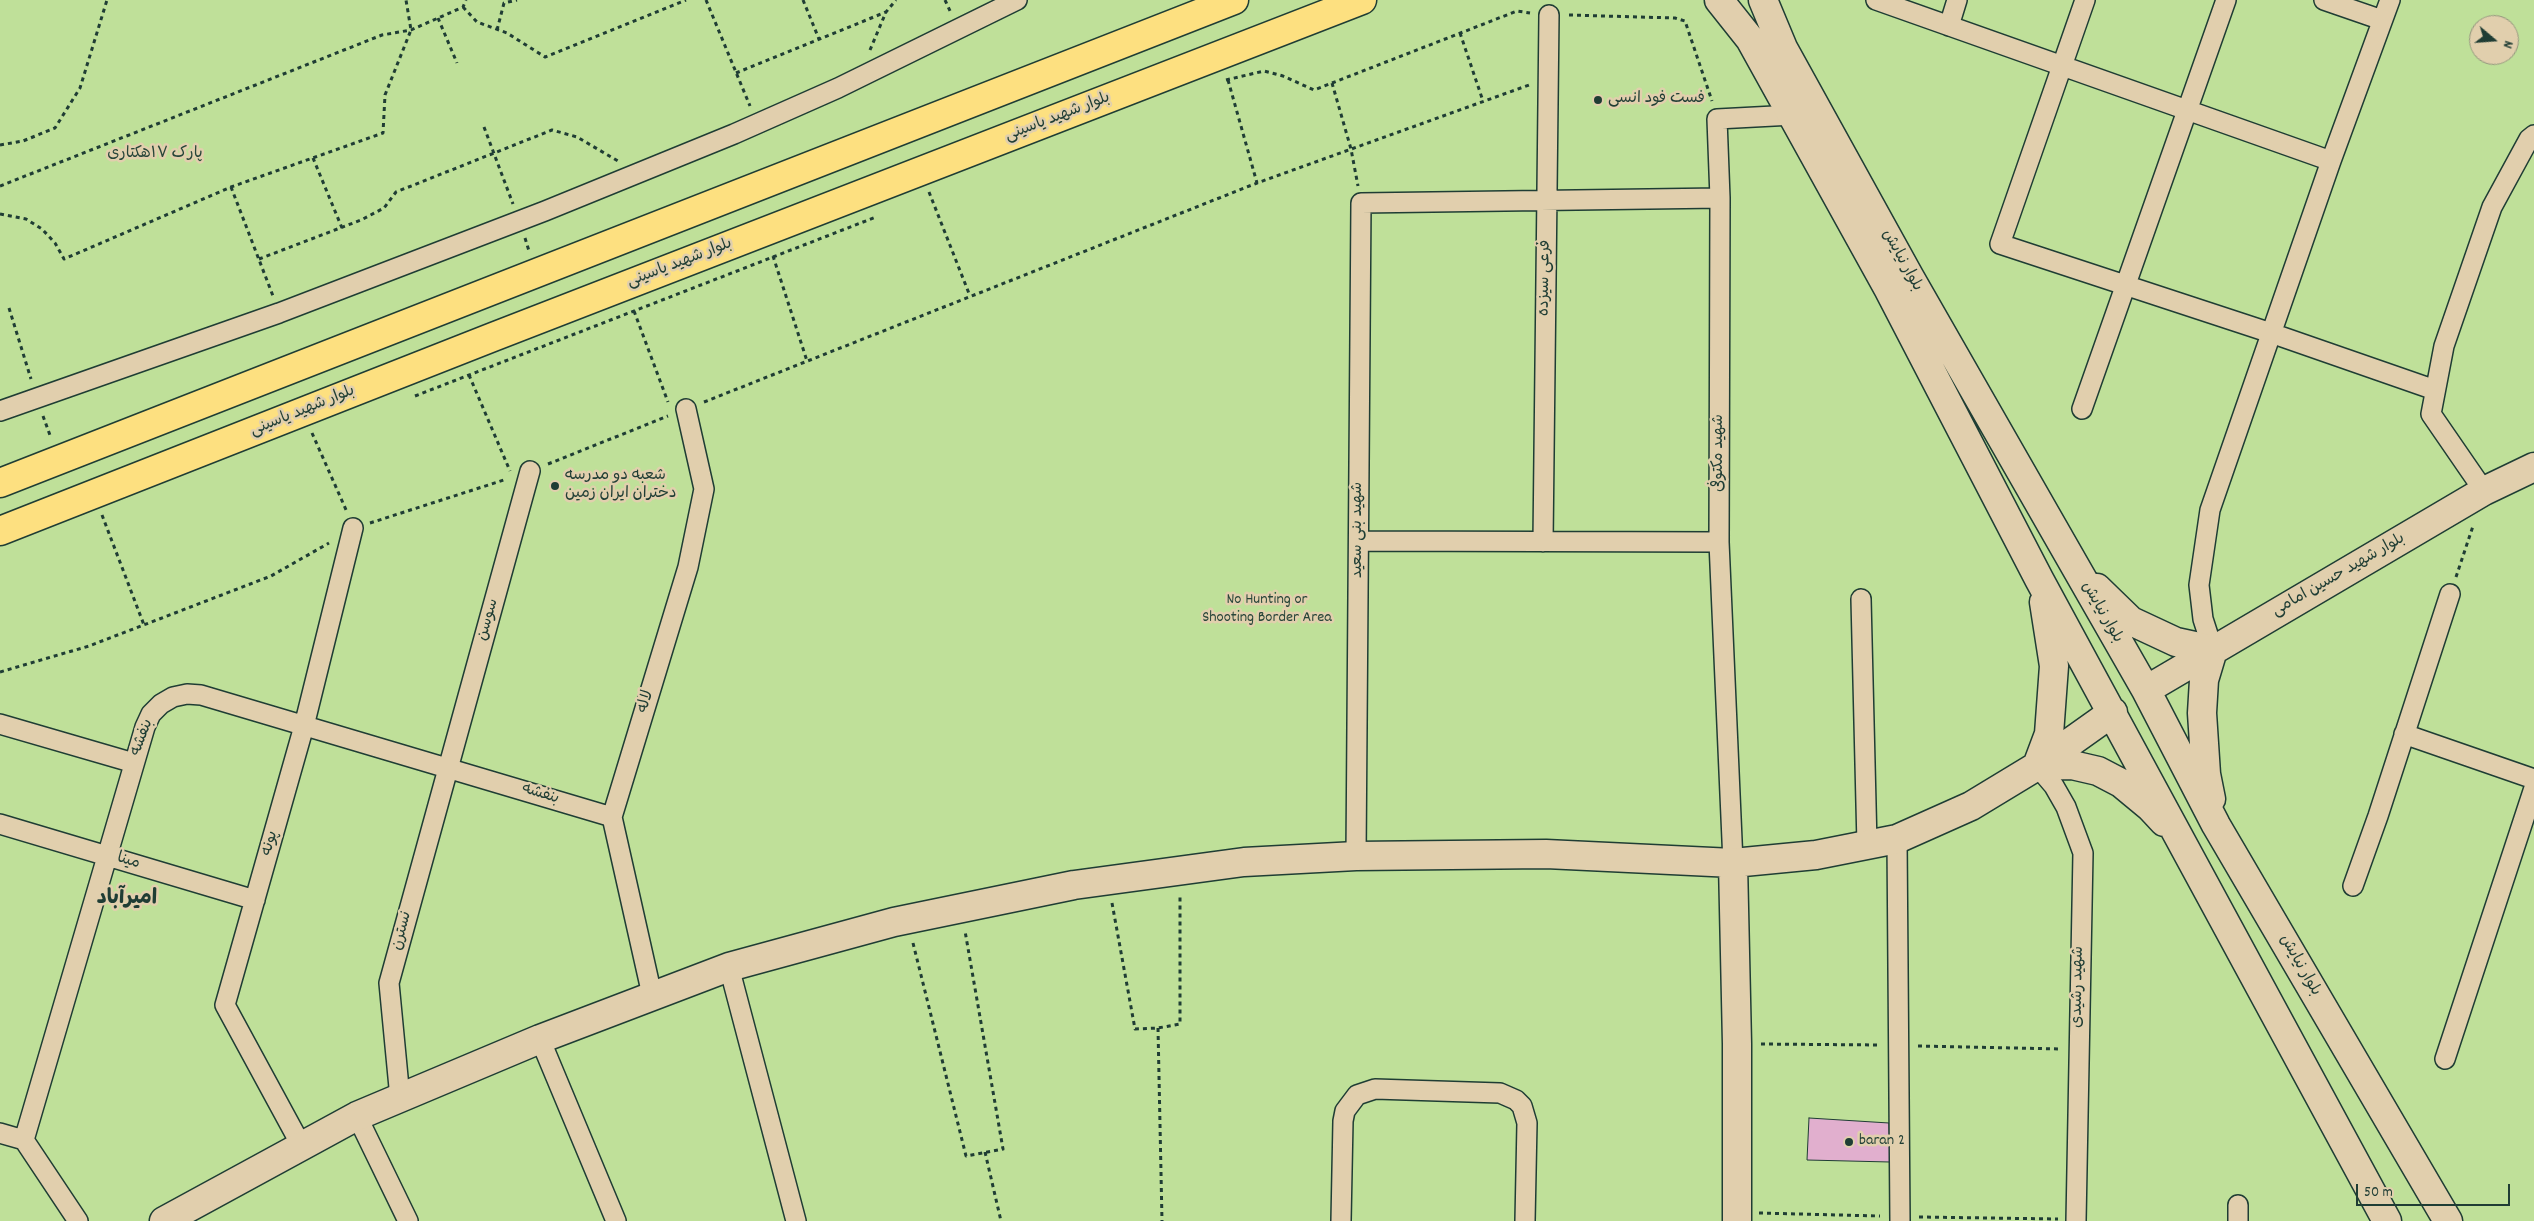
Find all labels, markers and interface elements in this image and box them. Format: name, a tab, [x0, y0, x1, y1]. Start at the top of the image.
north arrow	[2469, 15, 2519, 65]
text: N	[2497, 38, 2518, 51]
street label: بلوار شهید یاسینی	[1003, 89, 1113, 147]
place label: فست فود انسی	[1608, 90, 1705, 110]
marker: فست فود انسی	[1592, 94, 1604, 106]
park label: پارک ۱۷هکتاری	[107, 145, 203, 165]
street label: بلوار نیایش	[1876, 227, 1926, 295]
street label: بلوار شهید یاسینی	[625, 235, 735, 293]
street label: فرعی سیزده	[1536, 240, 1556, 316]
street label: بلوار شهید یاسینی	[248, 382, 358, 442]
street label: شهید مکتوفی	[1710, 414, 1730, 492]
place label: شعبه دو مدرسه دختران ایران زمین	[565, 467, 677, 505]
marker: شعبه دو مدرسه دختران ایران زمین	[549, 480, 561, 492]
street label: شهید بنی سعید	[1349, 482, 1369, 578]
street label: بلوار شهید حسین امامی	[2269, 530, 2409, 622]
street label: بلوار نیایش	[2076, 579, 2126, 647]
park label: No Hunting or Shooting Border Area	[1202, 591, 1332, 629]
street label: سوسن	[474, 597, 504, 643]
street label: لاله	[635, 688, 659, 716]
street label: بنفشه	[127, 717, 159, 759]
street label: بنفشه	[519, 780, 561, 810]
street label: پونه	[258, 829, 284, 859]
street label: مینا	[114, 849, 142, 875]
district label: امیرآباد	[97, 887, 157, 913]
street label: نسترن	[389, 909, 417, 953]
street label: بلوار نیایش	[2274, 932, 2324, 1000]
street label: شهید رشیدی	[2069, 946, 2089, 1028]
place label: baran 2	[1859, 1132, 1905, 1152]
marker: baran 2	[1843, 1136, 1855, 1148]
scale bar	[2359, 1174, 2513, 1206]
text: 50 m	[2364, 1182, 2393, 1204]

